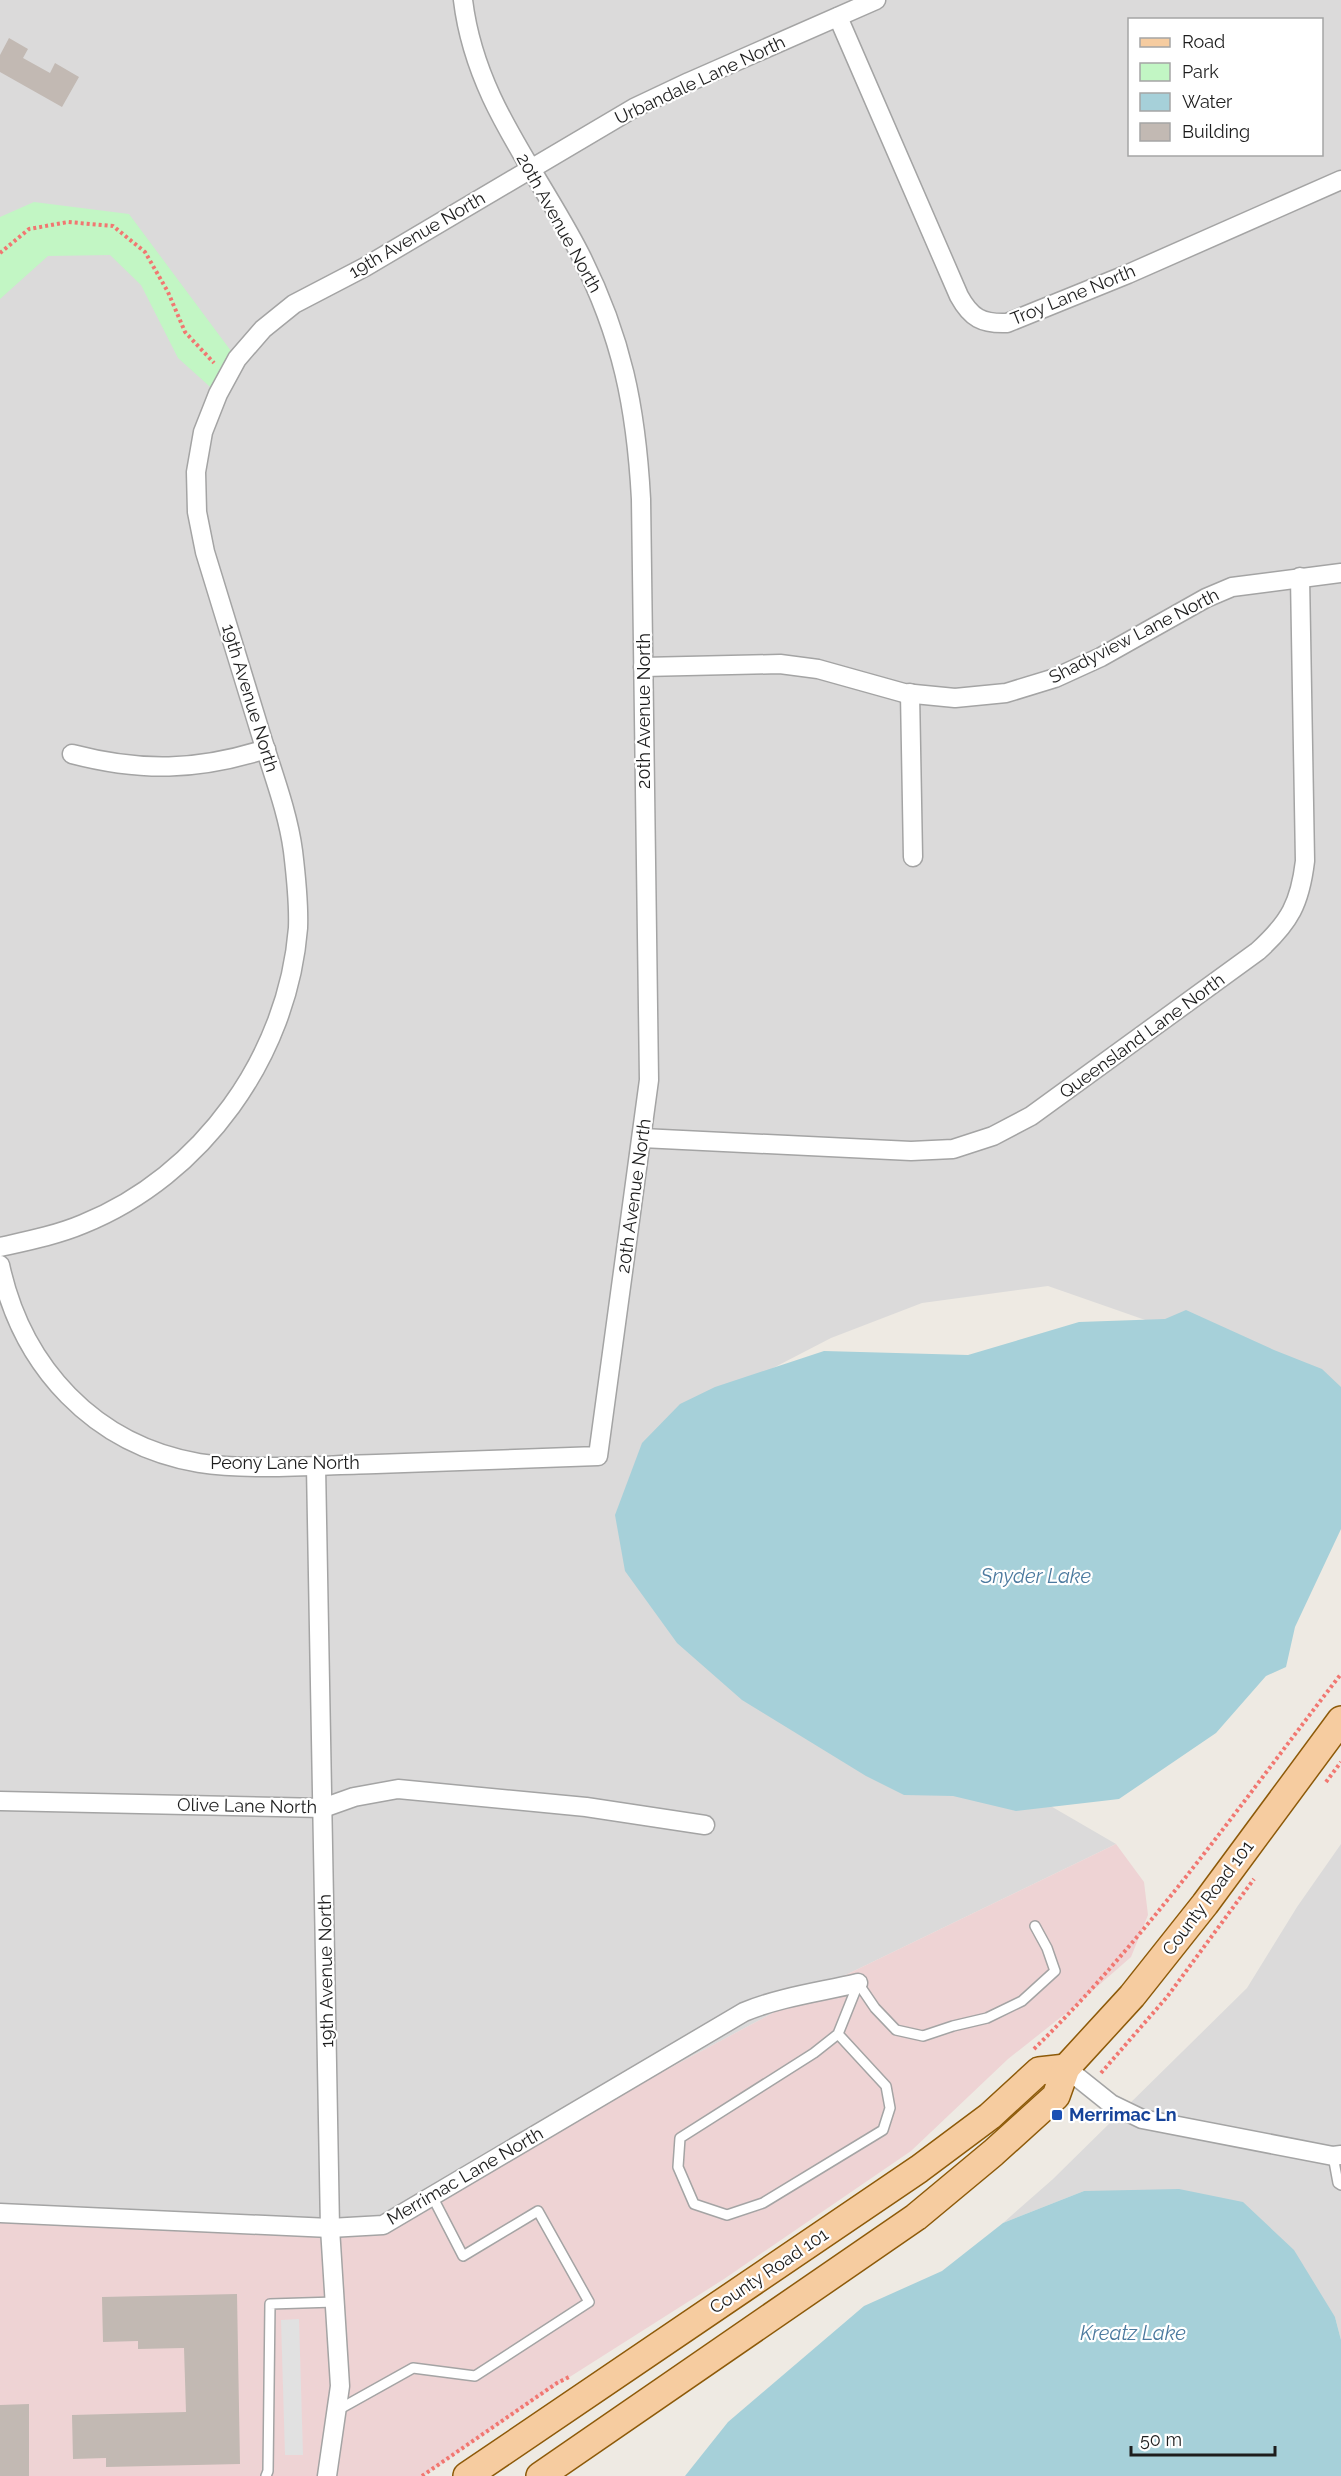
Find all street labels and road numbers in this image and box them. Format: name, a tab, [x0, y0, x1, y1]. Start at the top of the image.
street label: Urbandale Lane North	[611, 31, 788, 128]
street label: 20th Avenue North	[512, 149, 606, 296]
street label: 19th Avenue North	[345, 187, 489, 282]
street label: Troy Lane North	[1007, 260, 1138, 329]
street label: Shadyview Lane North	[1045, 584, 1222, 688]
street label: 19th Avenue North	[218, 621, 283, 774]
street label: 20th Avenue North	[633, 633, 654, 789]
street label: Queensland Lane North	[1055, 969, 1228, 1102]
street label: 20th Avenue North	[612, 1117, 655, 1275]
street label: Peony Lane North	[210, 1452, 360, 1473]
street label: Olive Lane North	[177, 1794, 317, 1817]
street label: County Road 101	[1158, 1836, 1258, 1959]
street label: 19th Avenue North	[314, 1894, 337, 2048]
street label: Merrimac Lane North	[383, 2122, 547, 2229]
street label: County Road 101	[706, 2223, 832, 2318]

